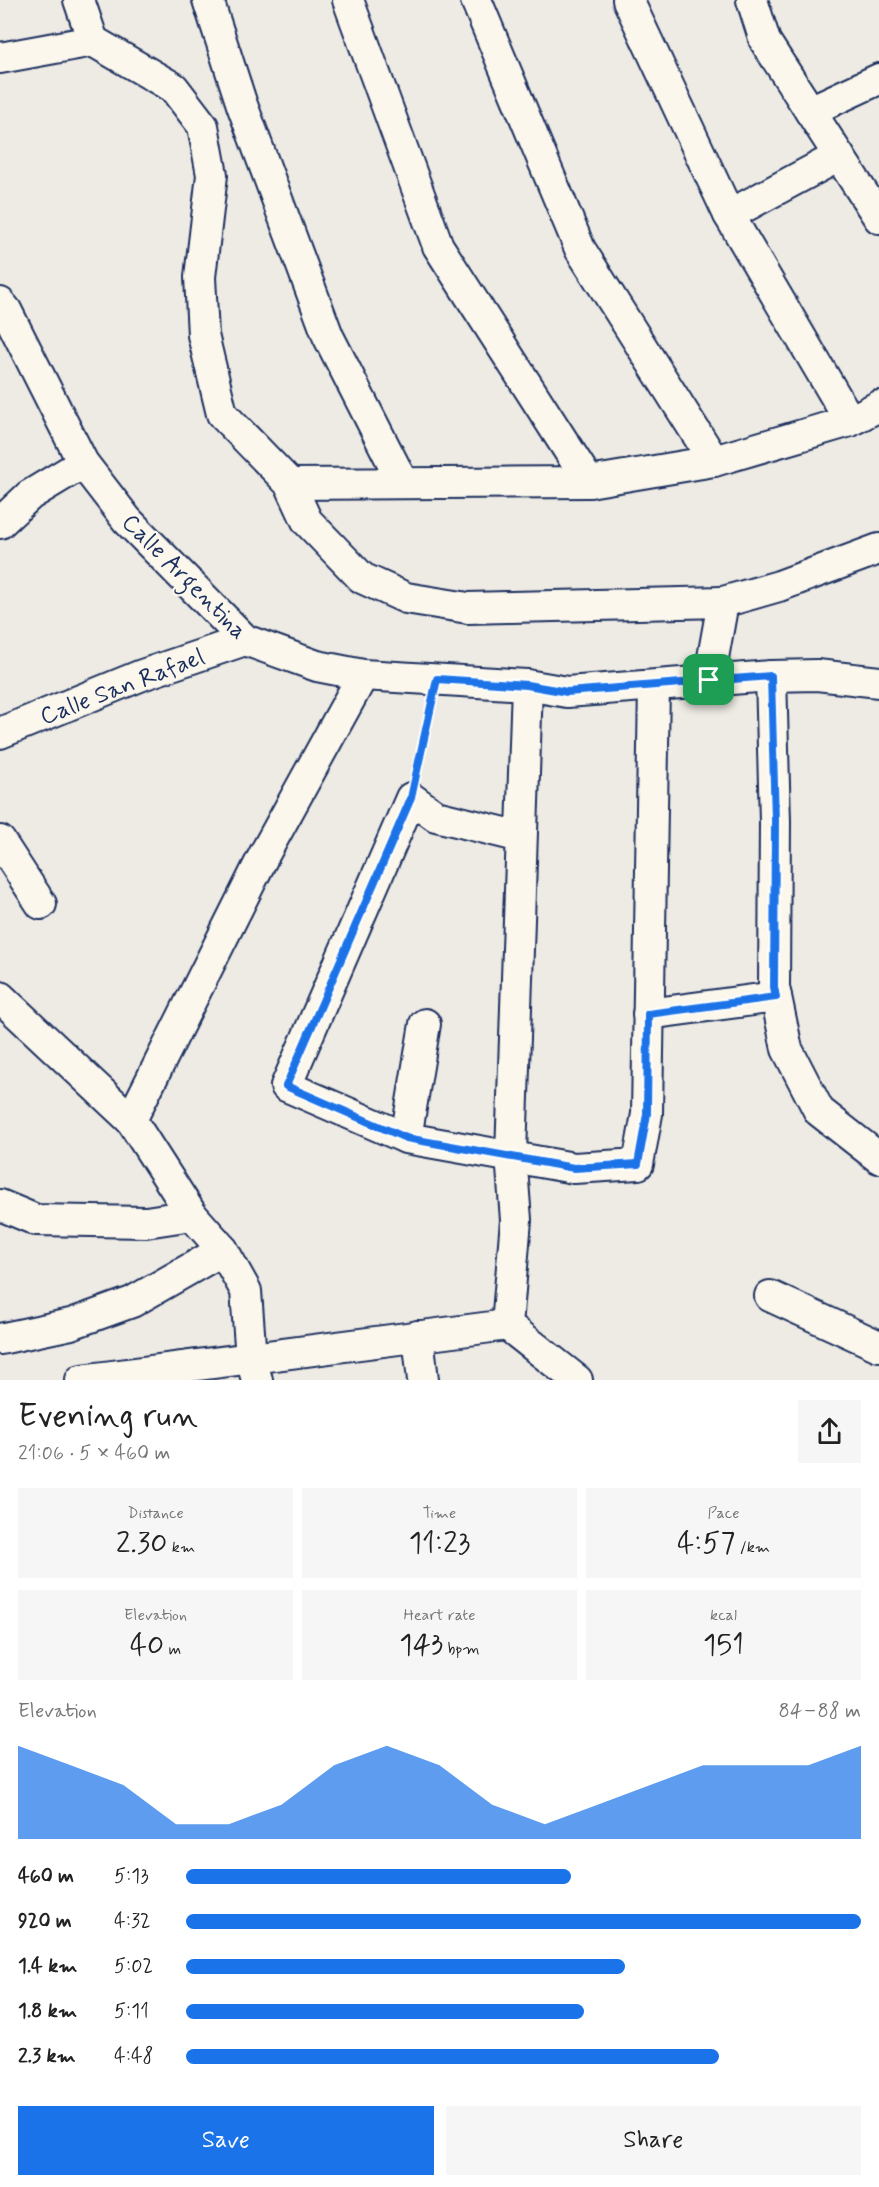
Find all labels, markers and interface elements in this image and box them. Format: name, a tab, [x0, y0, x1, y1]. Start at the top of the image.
street label: Calle Argentina	[112, 508, 253, 649]
street label: Calle San Rafael	[36, 642, 209, 733]
pin	[683, 654, 734, 705]
icon: arrive	[692, 663, 725, 696]
text: Evening run	[18, 1395, 198, 1439]
button: share	[798, 1400, 861, 1463]
text: 21:06 · 5 × 460 m	[18, 1440, 170, 1467]
text: Distance	[127, 1503, 184, 1524]
text: Time	[423, 1503, 456, 1524]
text: Pace	[708, 1503, 739, 1524]
text: 2.30	[116, 1524, 168, 1563]
text: 11:23	[409, 1524, 470, 1563]
text: 4:57	[677, 1524, 735, 1563]
text: km	[168, 1537, 195, 1558]
text: /km	[735, 1537, 770, 1558]
text: Elevation	[124, 1605, 187, 1626]
text: Heart rate	[404, 1605, 475, 1626]
text: kcal	[710, 1605, 737, 1626]
text: 40	[130, 1626, 164, 1665]
text: 143	[399, 1626, 443, 1665]
text: 151	[703, 1626, 744, 1665]
text: m	[164, 1639, 181, 1660]
text: bpm	[443, 1639, 480, 1660]
text: Elevation	[18, 1698, 97, 1725]
text: 84–88 m	[779, 1698, 861, 1725]
text: 460 m	[18, 1863, 74, 1890]
text: 5:13	[114, 1863, 149, 1890]
text: 920 m	[18, 1908, 72, 1935]
text: 4:32	[114, 1908, 151, 1935]
text: 1.4 km	[18, 1953, 77, 1980]
text: 5:02	[114, 1953, 153, 1980]
text: 1.8 km	[18, 1998, 77, 2025]
text: 5:11	[114, 1998, 149, 2025]
text: 2.3 km	[18, 2043, 76, 2070]
text: 4:48	[114, 2043, 154, 2070]
button: Save	[18, 2106, 434, 2175]
button: Share	[446, 2106, 861, 2175]

